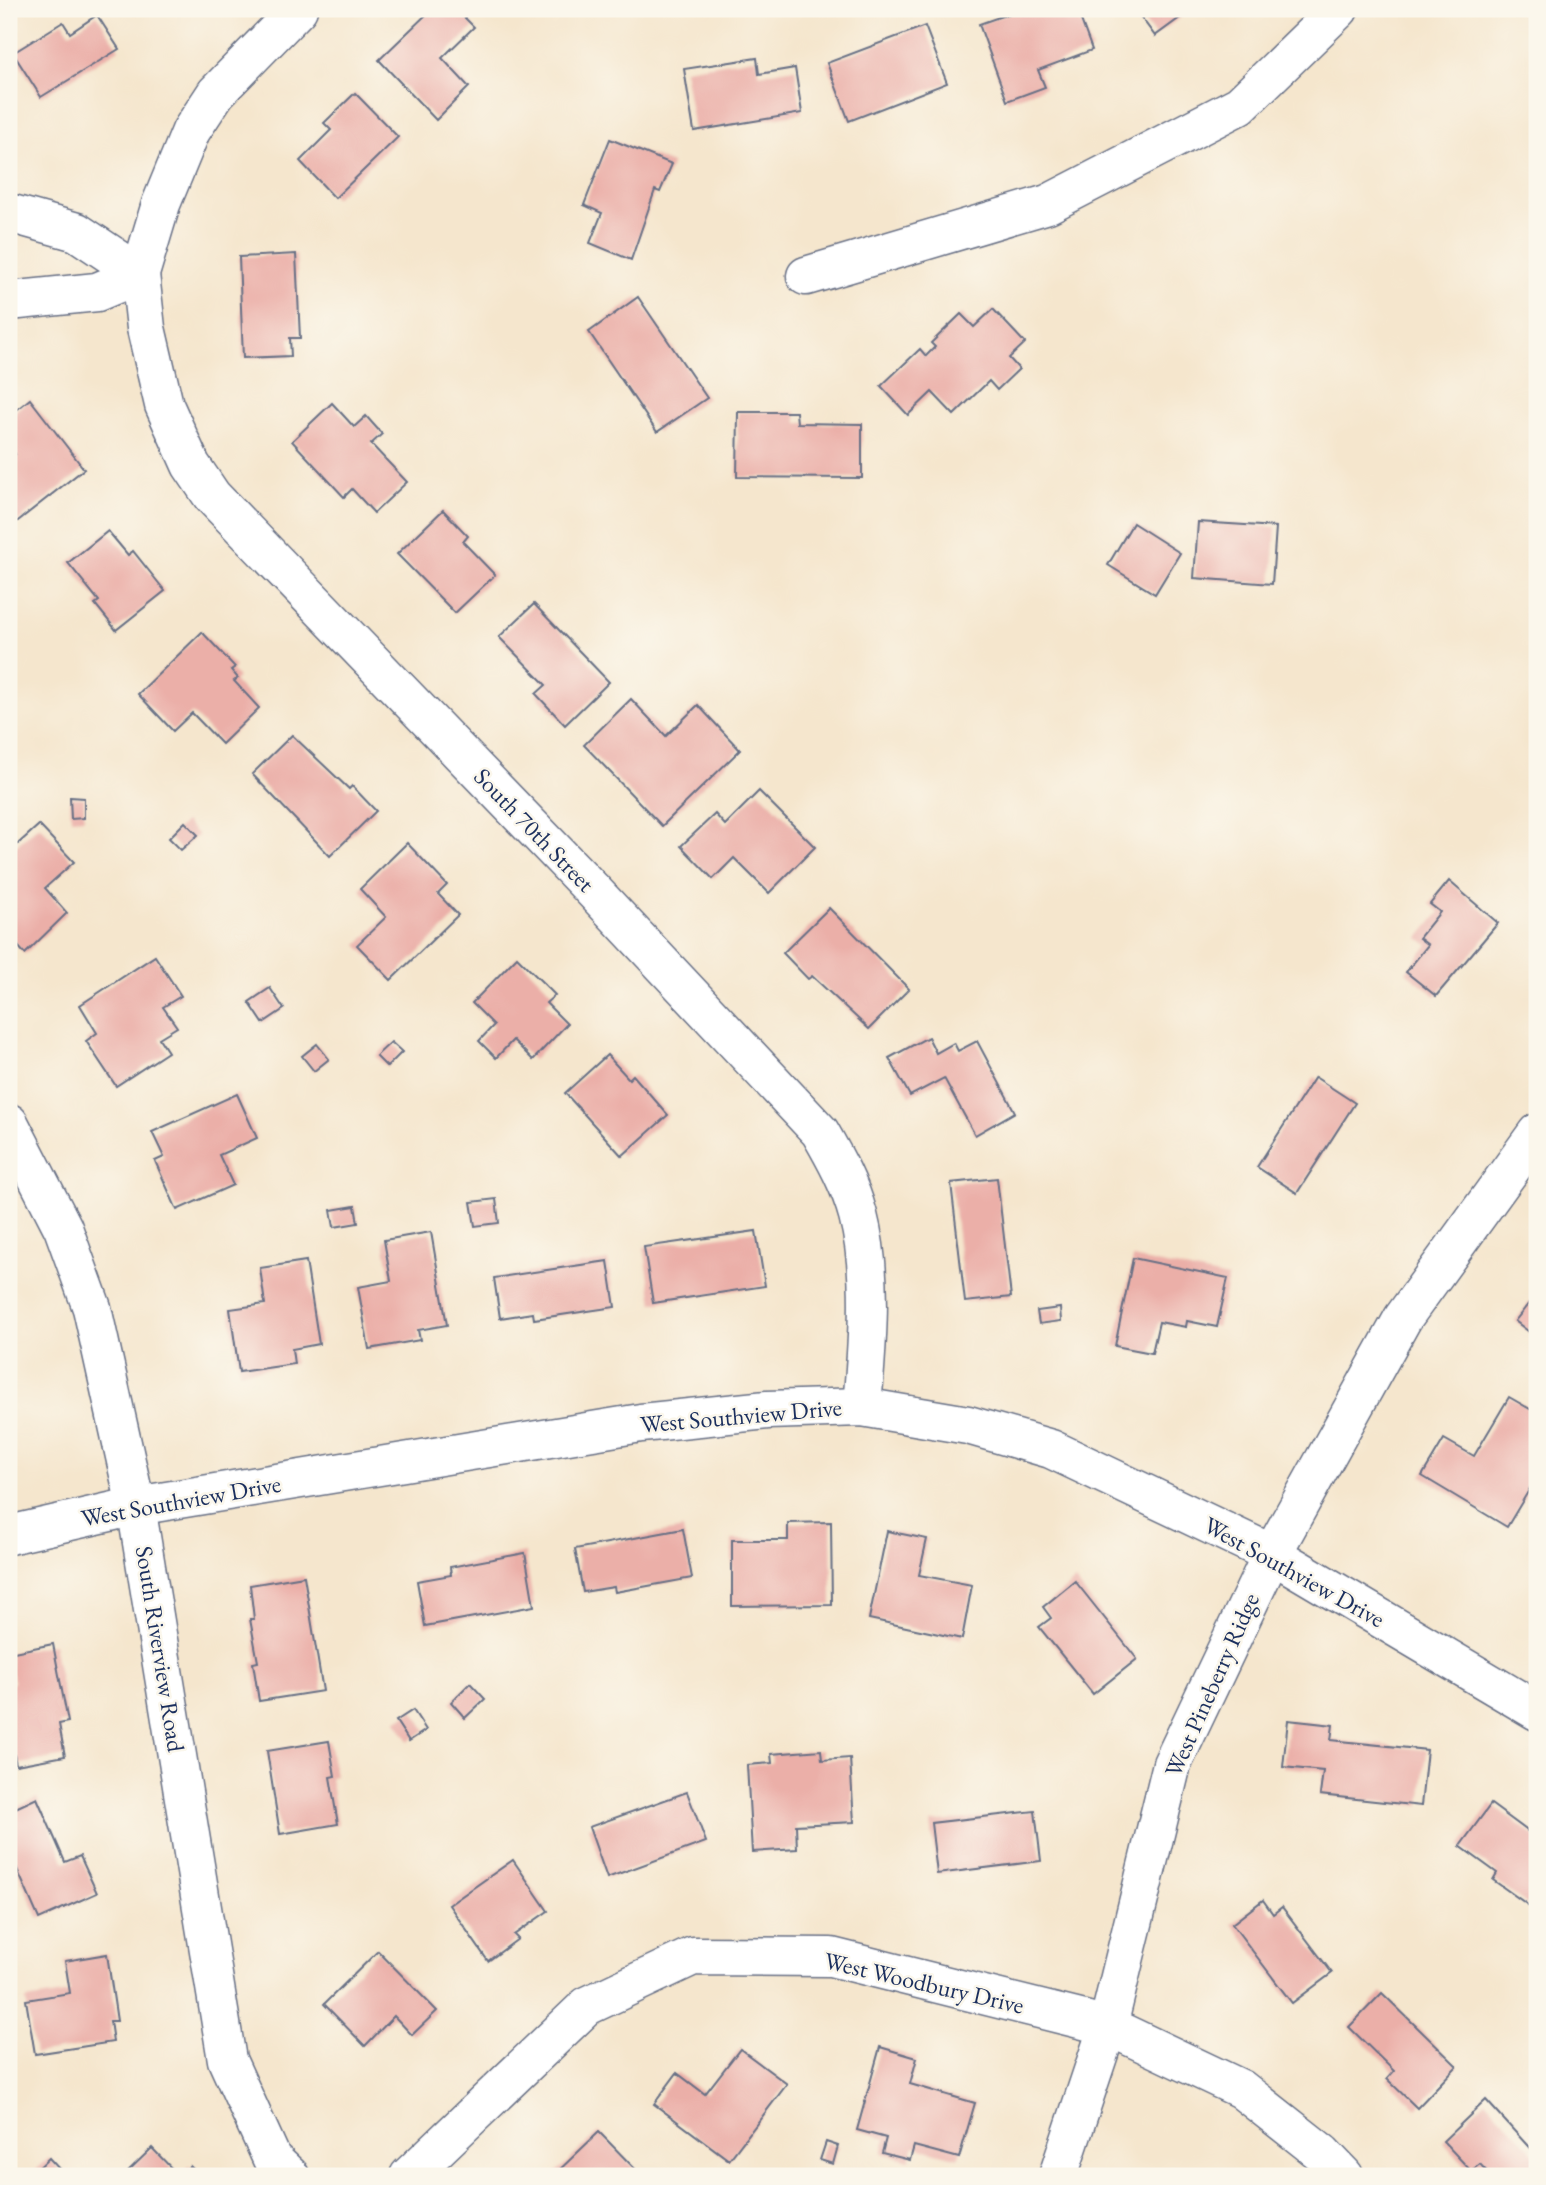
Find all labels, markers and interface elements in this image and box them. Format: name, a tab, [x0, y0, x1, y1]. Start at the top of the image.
street label: South 70th Street	[467, 761, 602, 899]
street label: West Southview Drive	[639, 1391, 843, 1440]
street label: West Southview Drive	[79, 1468, 283, 1533]
street label: West Southview Drive	[1198, 1509, 1390, 1634]
street label: South Riverview Road	[129, 1544, 192, 1755]
street label: West Pineberry Ridge	[1157, 1588, 1266, 1782]
street label: West Woodbury Drive	[821, 1944, 1027, 2021]

